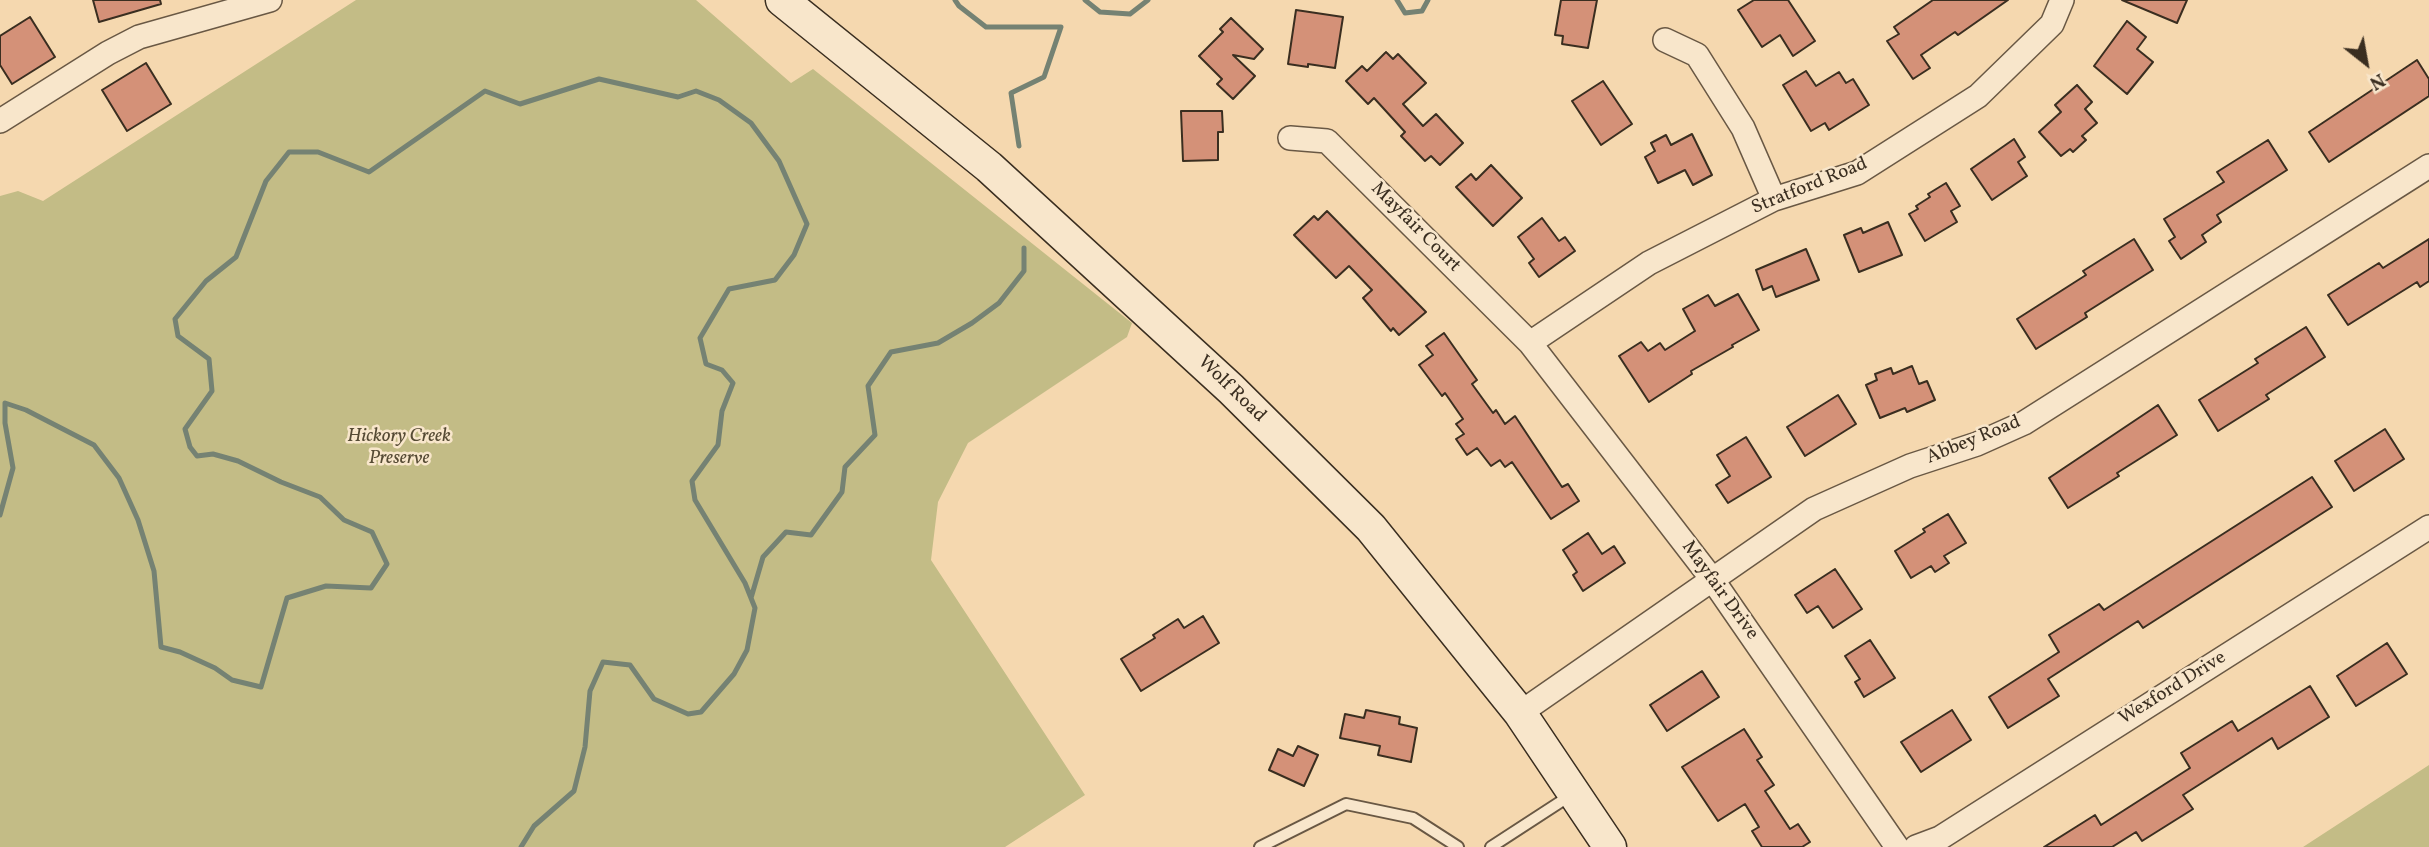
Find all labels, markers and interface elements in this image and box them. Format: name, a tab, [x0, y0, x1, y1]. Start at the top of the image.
north arrow	[2331, 28, 2401, 98]
text: N	[2364, 66, 2389, 96]
street label: Stratford Road	[1749, 153, 1871, 221]
street label: Mayfair Court	[1365, 178, 1465, 278]
street label: Wolf Road	[1192, 352, 1270, 428]
street label: Abbey Road	[1923, 412, 2025, 470]
park label: Hickory Creek Preserve	[347, 427, 451, 471]
street label: Mayfair Drive	[1675, 537, 1763, 645]
street label: Wexford Drive	[2115, 647, 2231, 731]

